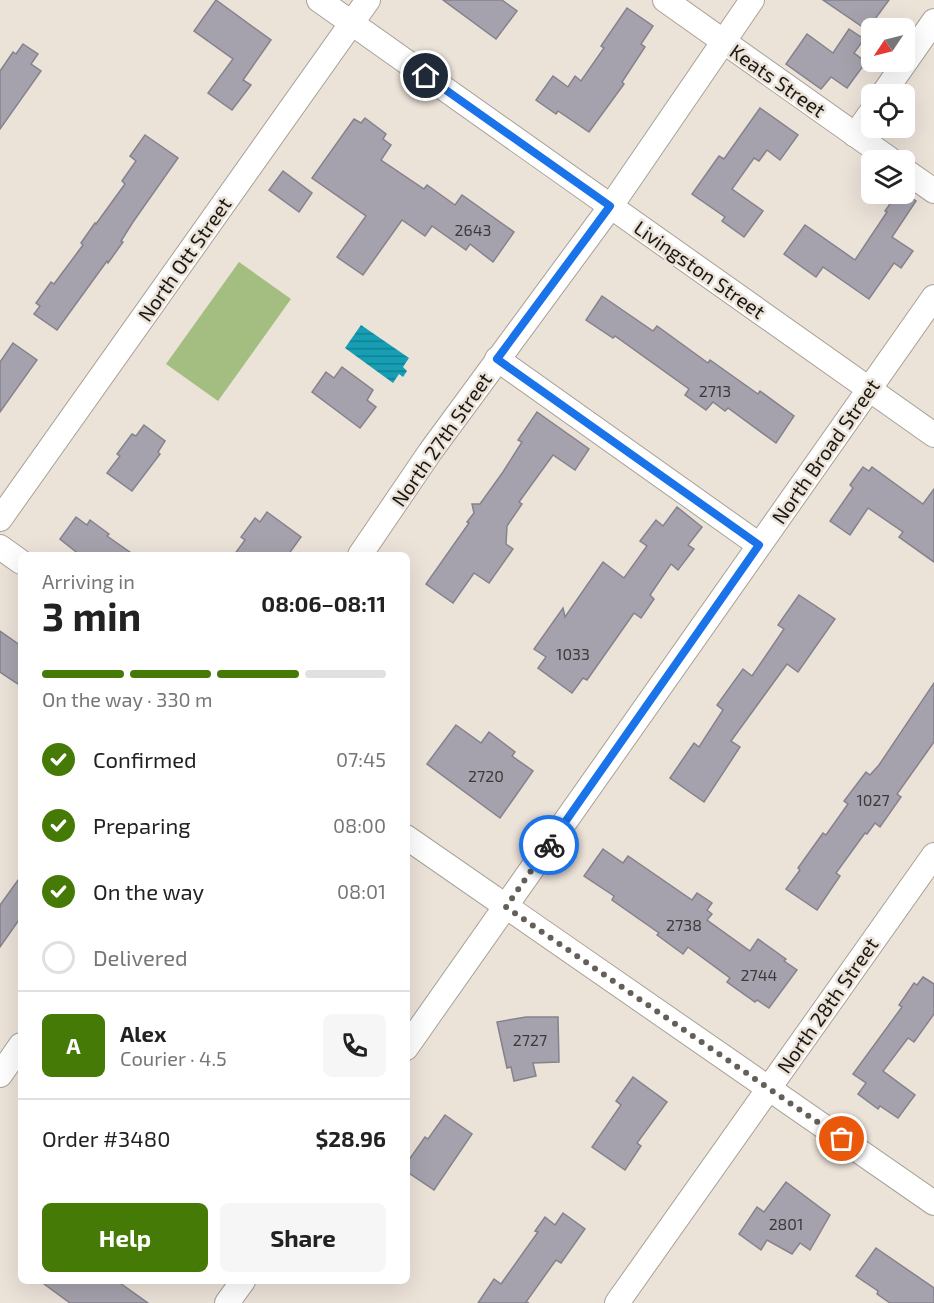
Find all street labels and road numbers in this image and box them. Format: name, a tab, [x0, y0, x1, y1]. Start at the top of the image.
street label: Keats Street	[726, 38, 831, 122]
street label: North Ott Street	[132, 192, 236, 326]
street label: Livingston Street	[630, 215, 770, 323]
street label: North 27th Street	[386, 367, 496, 511]
street label: North Broad Street	[766, 374, 884, 528]
street label: North 28th Street	[771, 932, 883, 1077]

